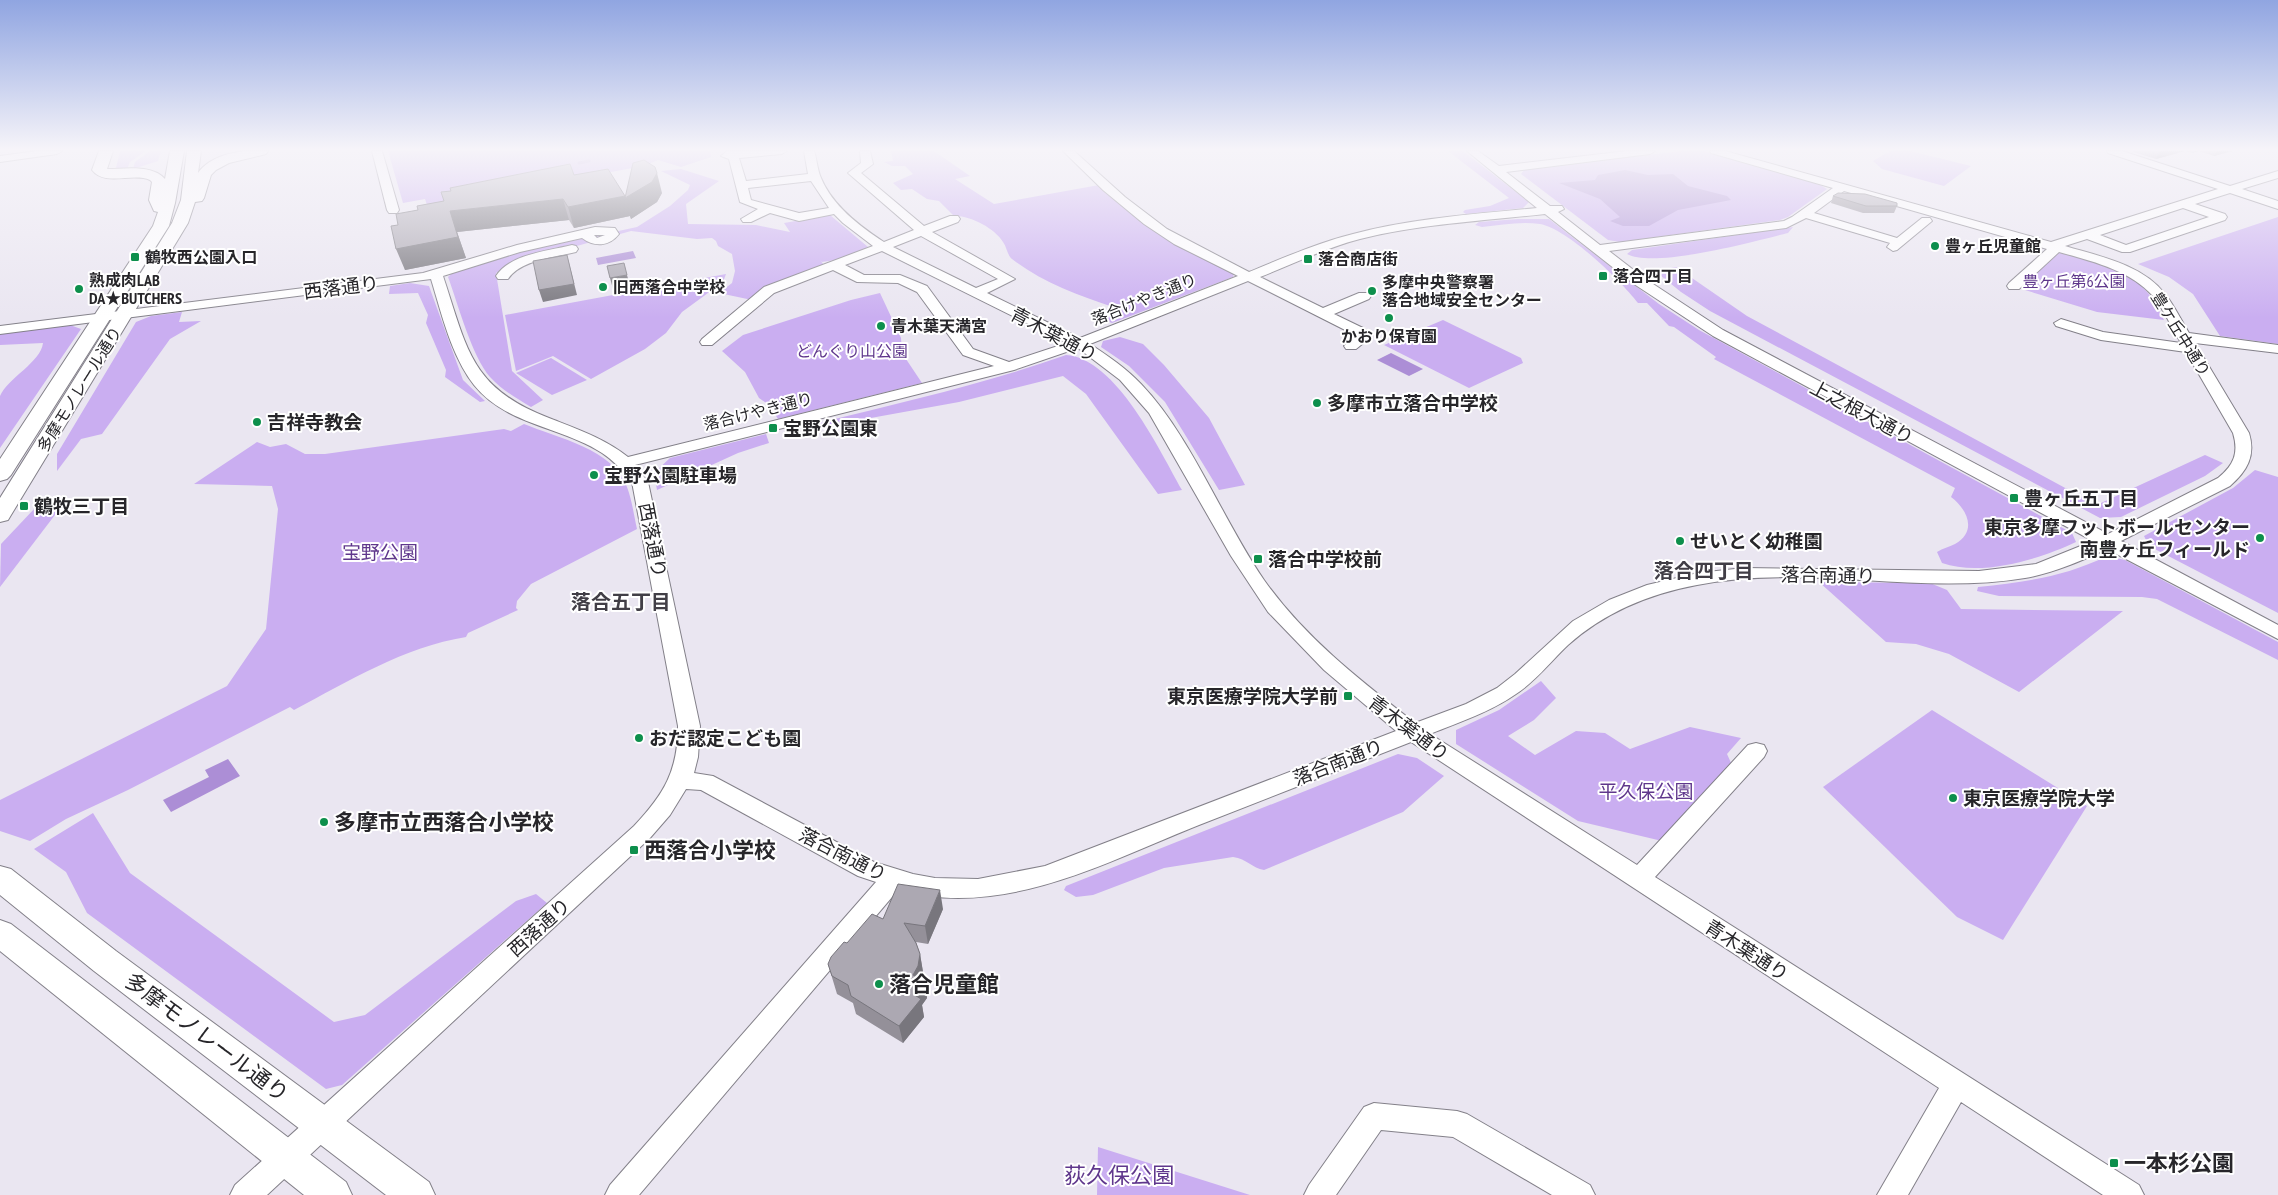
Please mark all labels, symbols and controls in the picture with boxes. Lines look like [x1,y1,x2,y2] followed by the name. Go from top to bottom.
[1945,236,2041,256] place label: 豊ヶ丘児童館
[1929,240,1941,252] marker: 豊ヶ丘児童館
[145,247,257,267] place label: 鶴牧西公園入口
[1318,249,1398,269] place label: 落合商店街
[129,251,141,263] marker: 鶴牧西公園入口
[1302,253,1314,265] marker: 落合商店街
[1613,266,1693,286] place label: 落合四丁目
[1088,269,1200,329] street label: 落合けやき通り
[89,270,182,308] place label: 熟成肉LAB DA★BUTCHERS
[302,270,380,304] street label: 西落通り
[1597,270,1609,282] marker: 落合四丁目
[2022,271,2126,291] park label: 豊ヶ丘第6公園
[1382,272,1542,310] place label: 多摩中央警察署 落合地域安全センター
[613,277,725,297] place label: 旧西落合中学校
[597,281,609,293] marker: 旧西落合中学校
[73,283,85,295] marker: 熟成肉LAB DA★BUTCHERS
[1366,285,1378,297] marker: 多摩中央警察署 落合地域安全センター
[2147,288,2215,380] street label: 豊ケ丘中通り
[1006,301,1102,367] street label: 青木葉通り
[1383,312,1395,324] marker: かおり保育園
[891,316,987,336] place label: 青木葉天満宮
[875,320,887,332] marker: 青木葉天満宮
[32,323,126,455] street label: 多摩モノレール通り
[1341,326,1437,346] place label: かおり保育園
[796,341,908,361] park label: どんぐり山公園
[1806,375,1918,449] street label: 上之根大通り
[701,388,815,434] street label: 落合けやき通り
[1327,391,1498,415] place label: 多摩市立落合中学校
[1311,397,1323,409] marker: 多摩市立落合中学校
[267,410,362,434] place label: 吉祥寺教会
[251,416,263,428] marker: 吉祥寺教会
[783,416,878,440] place label: 宝野公園東
[767,422,779,434] marker: 宝野公園東
[604,463,737,487] place label: 宝野公園駐車場
[588,469,600,481] marker: 宝野公園駐車場
[2024,486,2138,510] place label: 豊ヶ丘五丁目
[2008,492,2020,504] marker: 豊ヶ丘五丁目
[34,494,129,518] place label: 鶴牧三丁目
[18,500,30,512] marker: 鶴牧三丁目
[634,500,672,580] street label: 西落通り
[1984,515,2250,561] place label: 東京多摩フットボールセンター 南豊ヶ丘フィールド
[1690,529,1822,553] place label: せいとく幼稚園
[2254,532,2266,544] marker: 東京多摩フットボールセンター 南豊ヶ丘フィールド
[1674,535,1686,547] marker: せいとく幼稚園
[342,540,418,564] park label: 宝野公園
[1268,547,1382,571] place label: 落合中学校前
[1252,553,1264,565] marker: 落合中学校前
[1654,558,1754,584] district label: 落合四丁目
[1780,562,1876,588] street label: 落合南通り
[571,589,671,615] district label: 落合五丁目
[1167,684,1338,708] place label: 東京医療学院大学前
[1342,690,1354,702] marker: 東京医療学院大学前
[1364,690,1454,766] street label: 青木葉通り
[649,726,801,750] place label: おだ認定こども園
[633,732,645,744] marker: おだ認定こども園
[1289,734,1387,790] street label: 落合南通り
[1598,779,1694,803] park label: 平久保公園
[1963,786,2115,810] place label: 東京医療学院大学
[1947,792,1959,804] marker: 東京医療学院大学
[334,808,554,836] place label: 多摩市立西落合小学校
[318,816,330,828] marker: 多摩市立西落合小学校
[795,822,891,886] street label: 落合南通り
[644,836,776,864] place label: 西落合小学校
[628,844,640,856] marker: 西落合小学校
[503,893,575,961] street label: 西落通り
[1701,914,1793,986] street label: 青木葉通り
[120,966,294,1108] street label: 多摩モノレール通り
[889,970,999,998] place label: 落合児童館
[873,978,885,990] marker: 落合児童館
[2124,1149,2234,1177] place label: 一本杉公園
[2108,1157,2120,1169] marker: 一本杉公園
[1064,1161,1174,1189] park label: 荻久保公園

